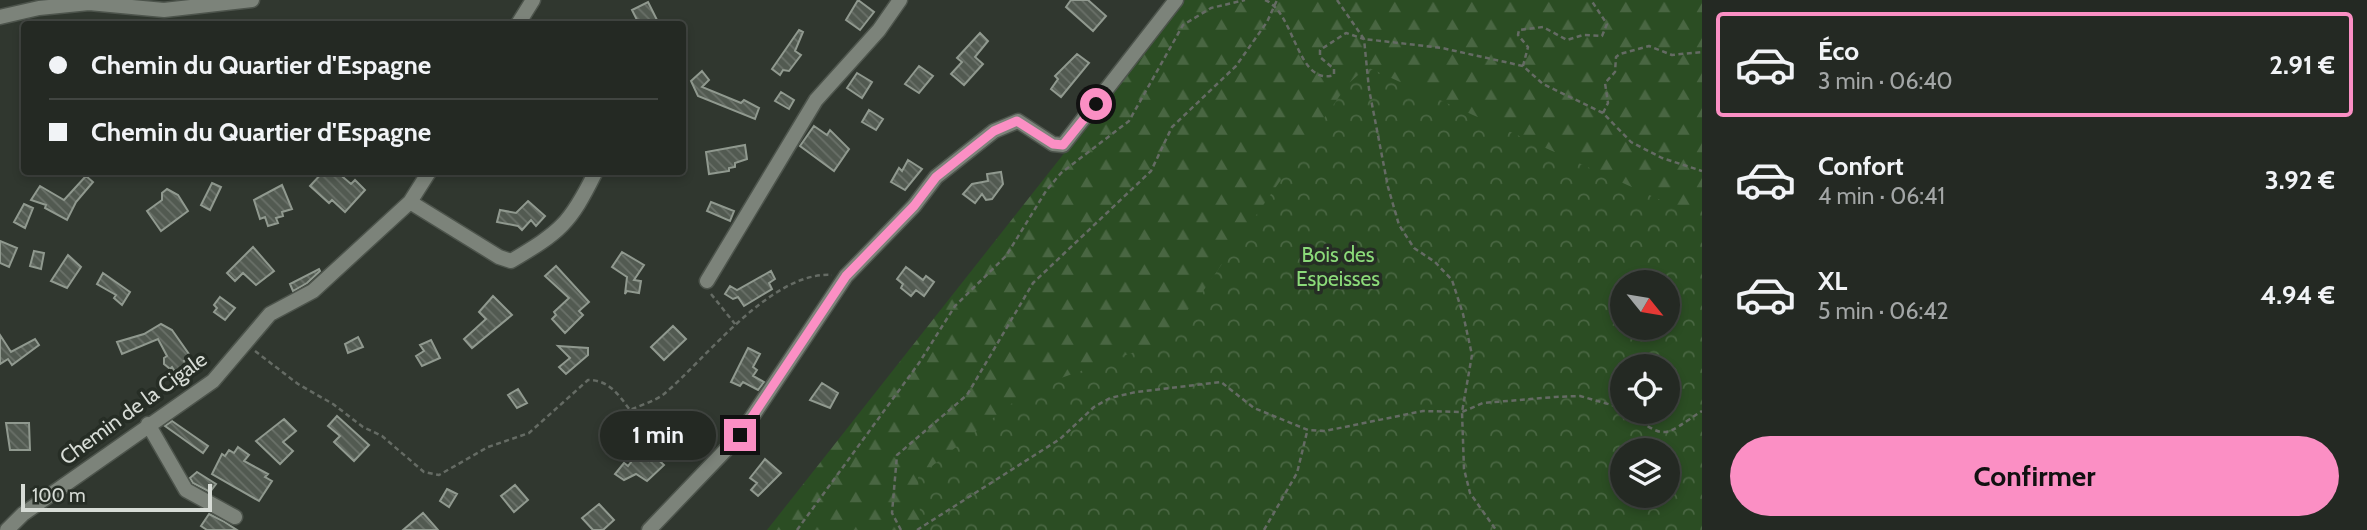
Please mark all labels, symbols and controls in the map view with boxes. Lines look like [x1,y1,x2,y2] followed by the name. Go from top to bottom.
[1734,33,1797,96] icon: car
[1818,35,1859,67] text: Éco
[91,49,431,81] text: Chemin du Quartier d'Espagne
[2269,49,2335,81] text: 2.91 €
[1818,67,1953,95] text: 3 min · 06:40
[1080,88,1112,120] route start
[91,116,431,148] text: Chemin du Quartier d'Espagne
[1734,148,1797,211] icon: car
[1818,150,1904,182] text: Confort
[2265,164,2335,196] text: 3.92 €
[1818,182,1945,210] text: 4 min · 06:41
[1296,242,1380,291] park label: Bois des Espeisses
[1734,263,1797,326] icon: car
[1818,265,1847,297] text: XL
[1610,270,1680,340] north arrow
[1610,270,1680,508] map controls
[2260,279,2335,311] text: 4.94 €
[1818,297,1949,325] text: 5 min · 06:42
[55,346,212,470] street label: Chemin de la Cigale
[1610,354,1680,424] button: locate
[600,410,716,460] callout: 1 min
[724,419,756,451] route end
[632,421,684,449] text: 1 min
[1730,436,2339,516] button: Confirmer
[1610,438,1680,508] button: layers
[21,481,212,513] scale bar
[32,484,86,507] text: 100 m

